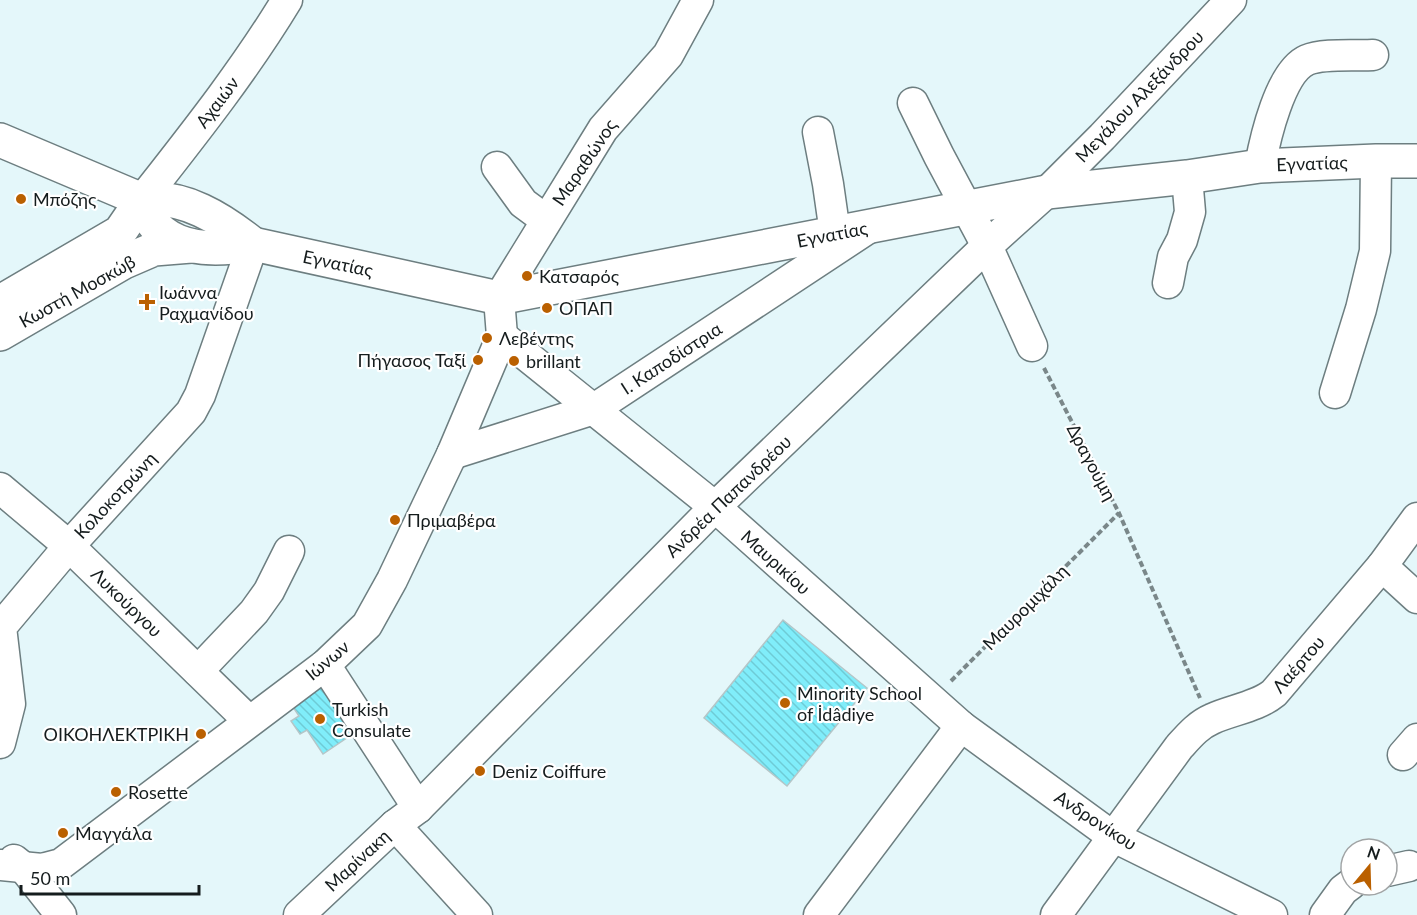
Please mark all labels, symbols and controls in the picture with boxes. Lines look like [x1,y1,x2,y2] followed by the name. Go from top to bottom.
[1070,25,1208,167] street label: Μεγάλου Αλεξάνδρου
[191,72,243,132] street label: Αχαιών
[547,114,621,210] street label: Μαραθώνος
[1276,151,1349,175] street label: Εγνατίας
[33,188,97,210] place label: Μπόζης
[14,192,28,206] marker: Μπόζης
[795,216,870,252] street label: Εγνατίας
[301,245,376,281] street label: Εγνατίας
[15,250,139,332] street label: Κωστή Μοσκώβ
[539,265,620,287] place label: Κατσαρός
[520,269,534,283] marker: Κατσαρός
[159,281,254,324] place label: Ιωάννα Ραχμανίδου
[140,295,154,309] marker: Ιωάννα Ραχμανίδου
[559,297,613,319] place label: ΟΠΑΠ
[540,301,554,315] marker: ΟΠΑΠ
[616,317,726,399] street label: Ι. Καποδίστρια
[499,327,574,349] place label: Λεβέντης
[480,331,494,345] marker: Λεβέντης
[358,349,466,371] place label: Πήγασος Ταξί
[526,350,581,372] place label: brillant
[471,353,485,367] marker: Πήγασος Ταξί
[507,354,521,368] marker: brillant
[1063,420,1121,504] street label: Δραγούμη
[660,430,796,562] street label: Ανδρέα Παπανδρέου
[69,447,161,543] street label: Κολοκοτρώνη
[407,509,496,531] place label: Πριμαβέρα
[388,513,402,527] marker: Πριμαβέρα
[737,525,815,599] street label: Μαυρικίου
[978,560,1072,654] street label: Μαυρομιχάλη
[87,563,167,641] street label: Λυκούργου
[1267,631,1329,697] street label: Λαέρτου
[301,635,353,685] street label: Ιώνων
[797,682,922,725] place label: Minority School of İdâdiye
[778,696,792,710] marker: Minority School of İdâdiye
[332,698,411,741] place label: Turkish Consulate
[313,712,327,726] marker: Turkish Consulate
[44,723,189,745] place label: ΟΙΚΟΗΛΕΚΤΡΙΚΗ
[194,727,208,741] marker: ΟΙΚΟΗΛΕΚΤΡΙΚΗ
[492,760,606,782] place label: Deniz Coiffure
[473,764,487,778] marker: Deniz Coiffure
[128,781,188,803] place label: Rosette
[109,785,123,799] marker: Rosette
[1051,785,1141,855] street label: Ανδρονίκου
[75,822,153,844] place label: Μαγγάλα
[320,824,394,896] street label: Μαρίνακη
[56,826,70,840] marker: Μαγγάλα
[1339,837,1399,897] north arrow
[1365,841,1383,863] text: N
[21,858,200,896] scale bar
[30,867,70,889] text: 50 m

